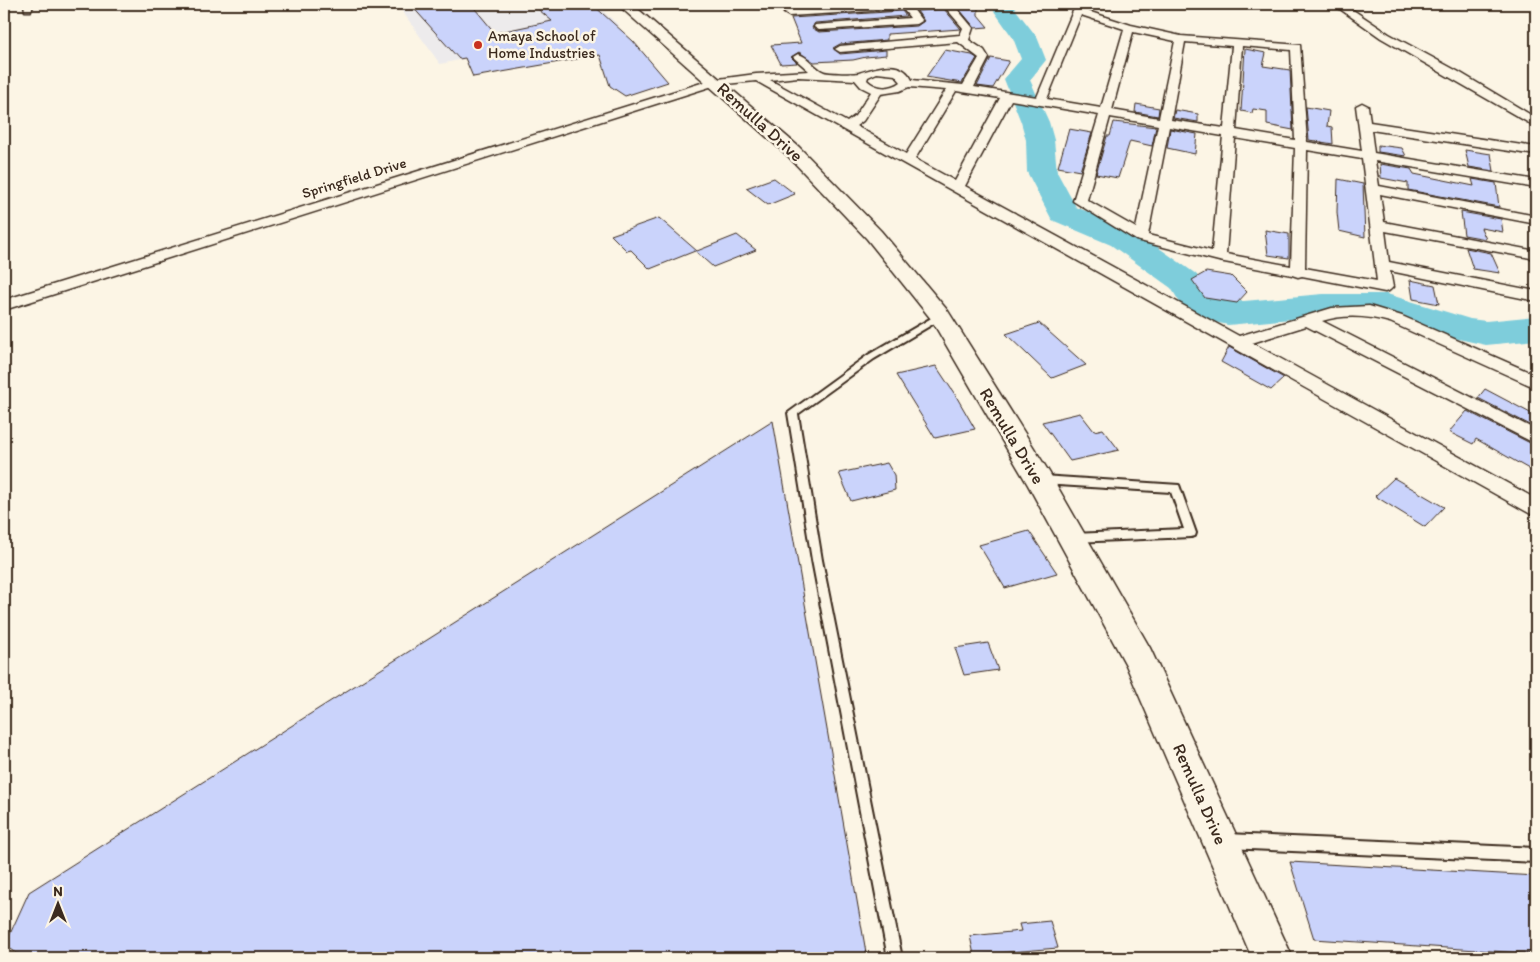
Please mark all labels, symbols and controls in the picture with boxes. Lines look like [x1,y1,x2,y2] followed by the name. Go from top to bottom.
[488,27,596,62] place label: Amaya School of Home Industries
[472,39,484,51] marker: Amaya School of Home Industries
[712,78,808,166] street label: Remulla Drive
[300,154,408,202] street label: Springfield Drive
[975,384,1049,488] street label: Remulla Drive
[1168,740,1232,848] street label: Remulla Drive
[32,880,82,930] north arrow
[53,883,63,900] text: N

